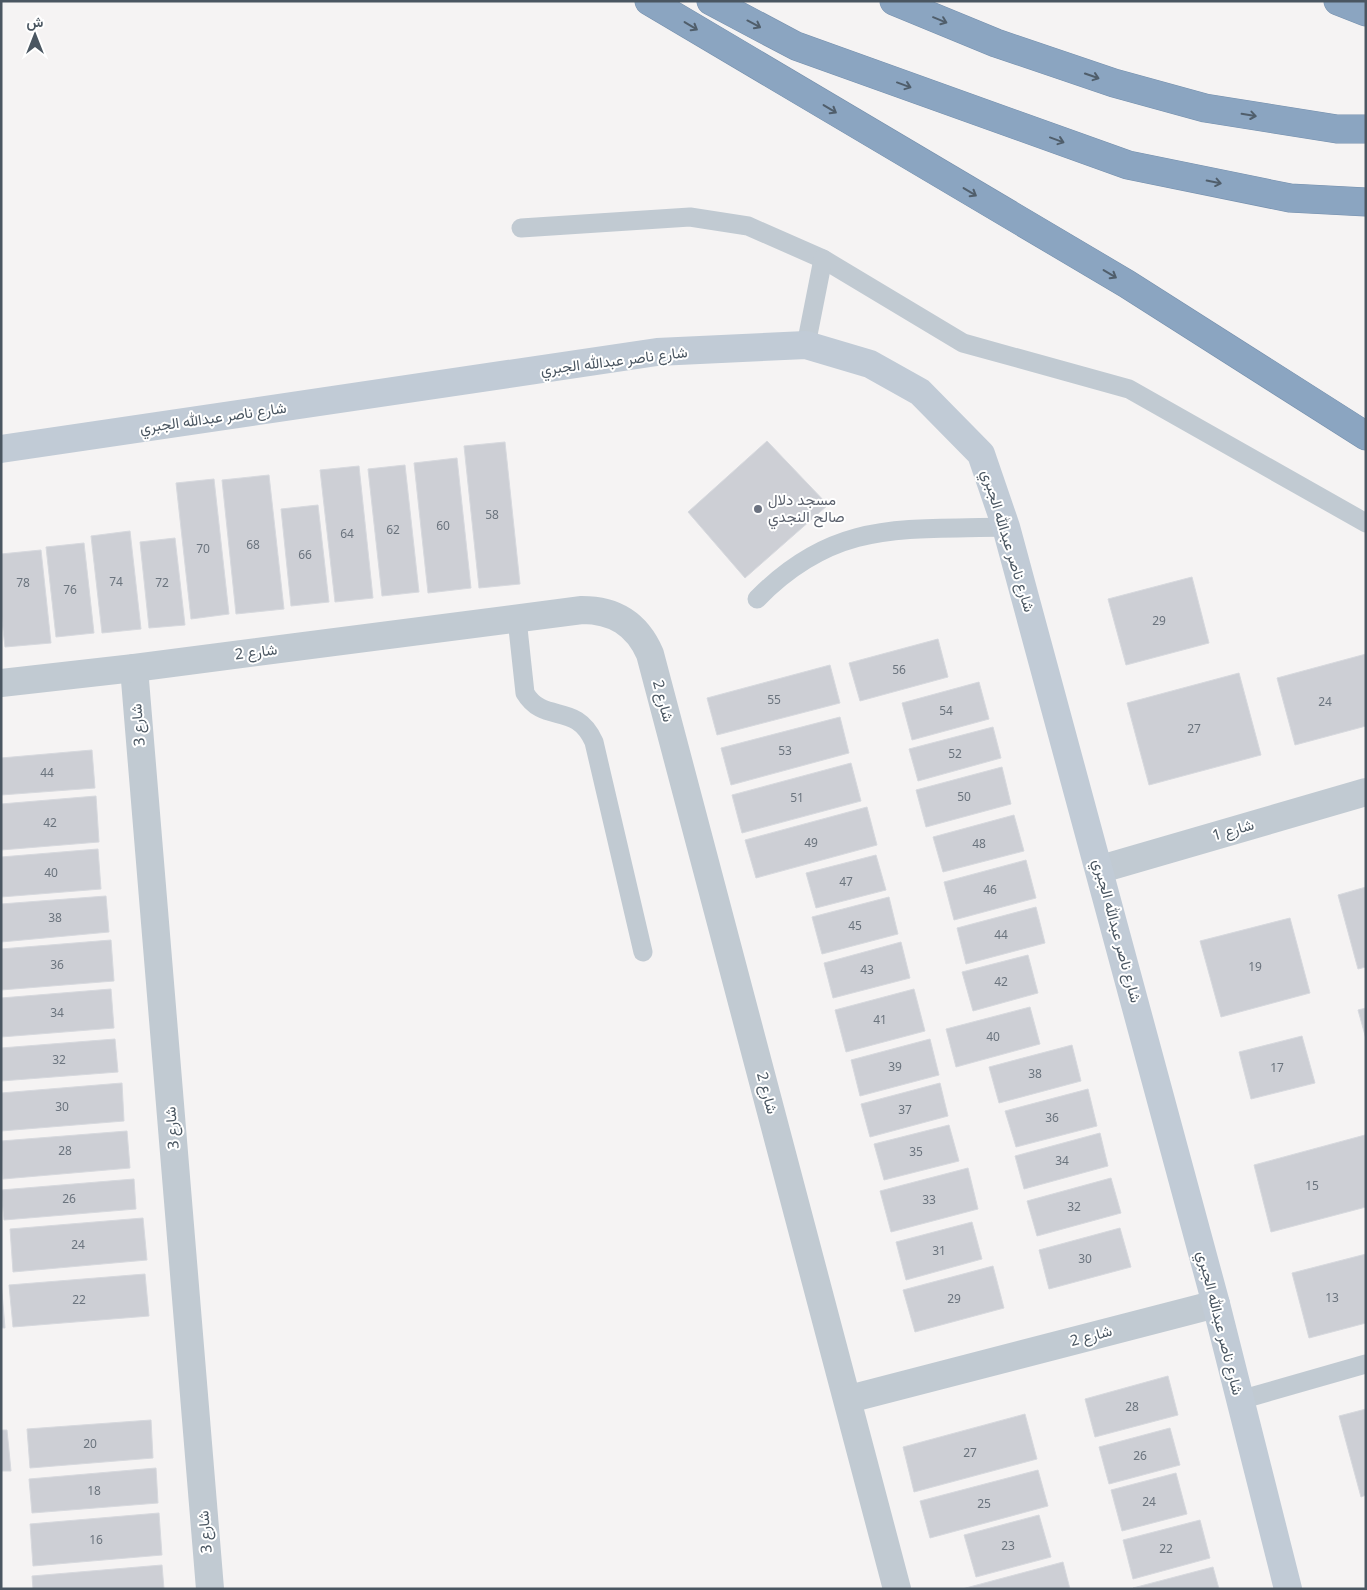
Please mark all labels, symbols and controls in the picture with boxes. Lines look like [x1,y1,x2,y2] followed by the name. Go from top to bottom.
[10,10,60,60] north arrow
[27,12,44,31] text: ش
[931,16,947,25] one-way arrow
[747,19,762,29] one-way arrow
[683,22,697,32] one-way arrow
[1084,72,1099,81] one-way arrow
[896,81,912,90] one-way arrow
[823,104,837,114] one-way arrow
[1241,111,1257,121] one-way arrow
[1049,136,1065,145] one-way arrow
[1205,178,1221,188] one-way arrow
[963,187,977,197] one-way arrow
[1103,270,1117,280] one-way arrow
[539,341,689,383] street label: شارع ناصر عبدالله الجبري
[138,397,288,441] street label: شارع ناصر عبدالله الجبري
[974,467,1040,616] street label: شارع ناصر عبدالله الجبري
[768,489,845,530] place label: مسجد دلال صالح النجدي
[752,503,764,515] marker: مسجد دلال صالح النجدي
[485,506,499,523] house number: 58
[436,517,450,534] house number: 60
[386,521,400,538] house number: 62
[340,525,354,542] house number: 64
[246,536,260,553] house number: 68
[196,540,210,557] house number: 70
[298,546,312,563] house number: 66
[109,573,123,590] house number: 74
[16,574,30,591] house number: 78
[155,574,169,591] house number: 72
[63,581,77,598] house number: 76
[1152,612,1166,629] house number: 29
[233,638,279,666] street label: شارع 2
[892,661,906,678] house number: 56
[647,678,679,725] street label: شارع 2
[767,691,781,708] house number: 55
[1318,693,1332,710] house number: 24
[939,702,953,719] house number: 54
[125,703,151,747] street label: شارع 3
[1187,720,1201,737] house number: 27
[778,742,792,759] house number: 53
[948,745,962,762] house number: 52
[40,764,54,781] house number: 44
[957,788,971,805] house number: 50
[790,789,804,806] house number: 51
[43,814,57,831] house number: 42
[1209,814,1257,846] street label: شارع 1
[804,834,818,851] house number: 49
[972,835,986,852] house number: 48
[1085,857,1147,1006] street label: شارع ناصر عبدالله الجبري
[44,864,58,881] house number: 40
[839,873,853,890] house number: 47
[983,881,997,898] house number: 46
[48,909,62,926] house number: 38
[848,917,862,934] house number: 45
[994,926,1008,943] house number: 44
[50,956,64,973] house number: 36
[1248,958,1262,975] house number: 19
[860,961,874,978] house number: 43
[994,973,1008,990] house number: 42
[50,1004,64,1021] house number: 34
[873,1011,887,1028] house number: 41
[986,1028,1000,1045] house number: 40
[52,1051,66,1068] house number: 32
[888,1058,902,1075] house number: 39
[1270,1059,1284,1076] house number: 17
[1028,1065,1042,1082] house number: 38
[751,1070,783,1117] street label: شارع 2
[55,1098,69,1115] house number: 30
[898,1101,912,1118] house number: 37
[159,1106,185,1150] street label: شارع 3
[1045,1109,1059,1126] house number: 36
[58,1142,72,1159] house number: 28
[909,1143,923,1160] house number: 35
[1055,1152,1069,1169] house number: 34
[1305,1177,1319,1194] house number: 15
[62,1190,76,1207] house number: 26
[922,1191,936,1208] house number: 33
[1067,1198,1081,1215] house number: 32
[71,1236,85,1253] house number: 24
[932,1242,946,1259] house number: 31
[1189,1249,1249,1398] street label: شارع ناصر عبدالله الجبري
[1078,1250,1092,1267] house number: 30
[1325,1289,1339,1306] house number: 13
[947,1290,961,1307] house number: 29
[72,1291,86,1308] house number: 22
[1068,1320,1115,1352] street label: شارع 2
[1125,1398,1139,1415] house number: 28
[83,1435,97,1452] house number: 20
[963,1444,977,1461] house number: 27
[1133,1447,1147,1464] house number: 26
[87,1482,101,1499] house number: 18
[1142,1493,1156,1510] house number: 24
[977,1495,991,1512] house number: 25
[192,1510,218,1554] street label: شارع 3
[89,1531,103,1548] house number: 16
[1001,1537,1015,1554] house number: 23
[1159,1540,1173,1557] house number: 22

